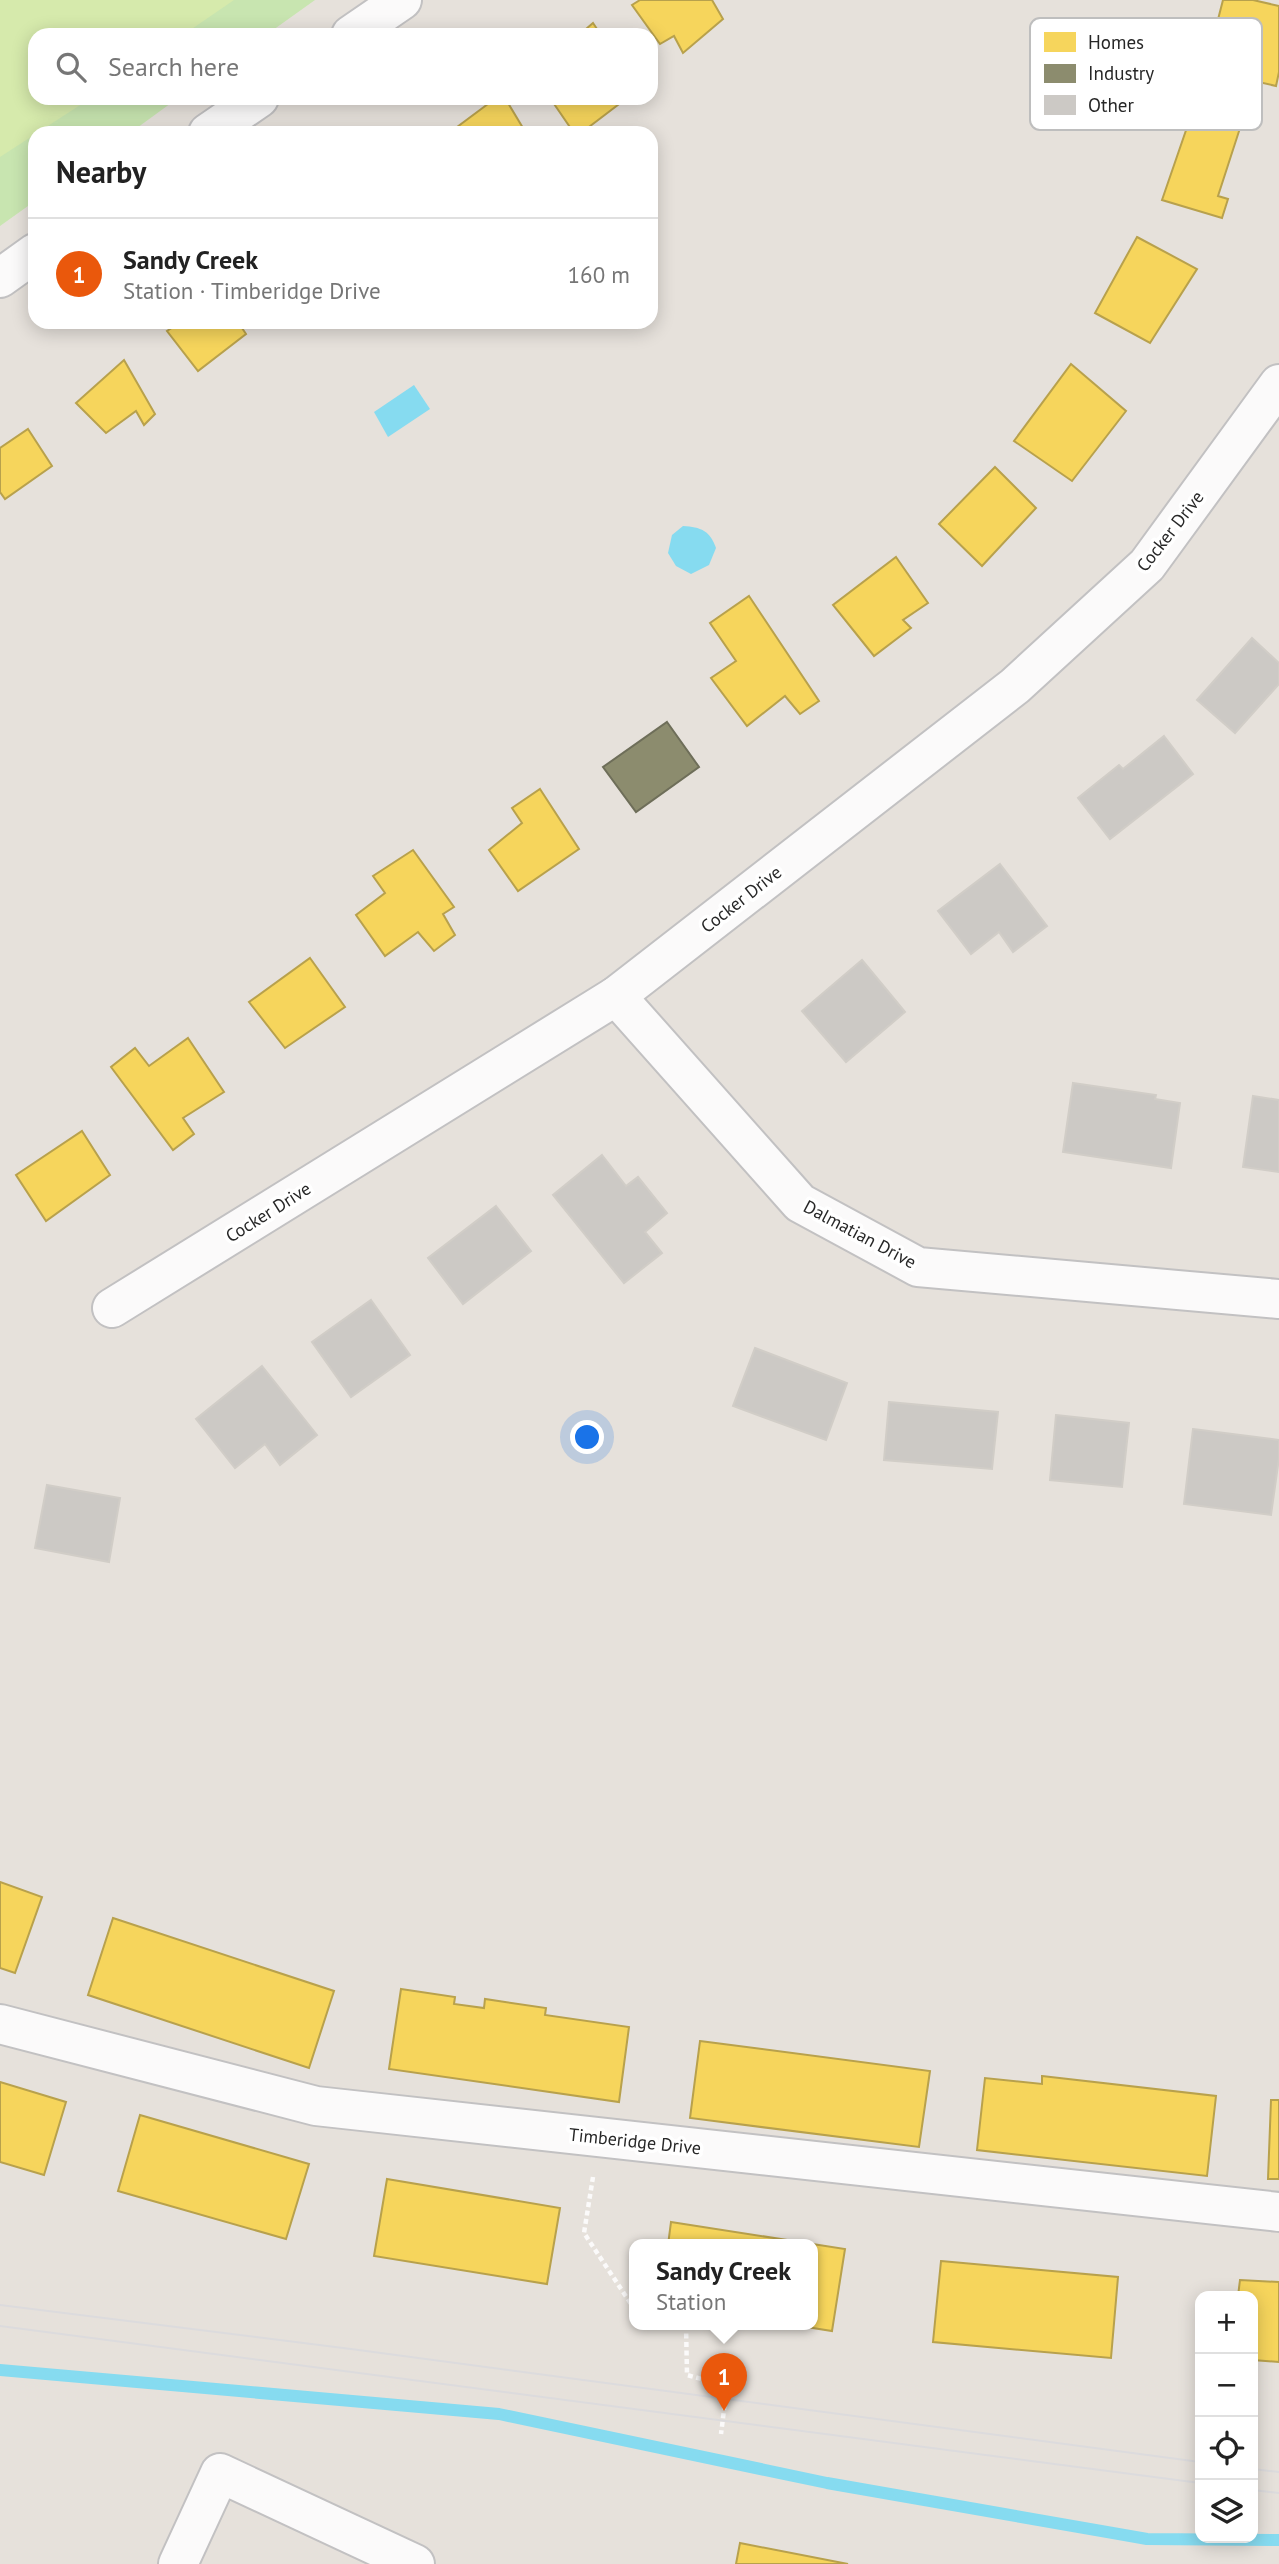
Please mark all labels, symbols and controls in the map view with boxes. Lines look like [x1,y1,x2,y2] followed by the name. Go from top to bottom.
[1030,18,1262,130] legend
[28,28,658,105] search box
[1088,30,1144,54] text: Homes
[52,48,90,86] icon: search
[108,50,239,83] text: Search here
[1088,61,1154,85] text: Industry
[1088,93,1134,117] text: Other
[56,152,146,191] text: Nearby
[123,243,258,276] text: Sandy Creek
[72,260,86,289] text: 1
[568,260,630,289] text: 160 m
[123,276,381,305] text: Station · Timberidge Drive
[1131,486,1209,576] street label: Cocker Drive
[696,860,786,938] street label: Cocker Drive
[221,1177,315,1247] street label: Cocker Drive
[800,1195,920,1273] street label: Dalmatian Drive
[570,1420,604,1454] your location
[568,2123,702,2159] street label: Timberidge Drive
[629,2239,818,2330] popup
[656,2254,791,2287] text: Sandy Creek
[656,2287,726,2316] text: Station
[1195,2291,1258,2543] map controls
[1195,2291,1258,2354] button: +
[701,2353,747,2411] pin: 1
[1195,2354,1258,2417] button: −
[1195,2417,1258,2480] button: locate
[1195,2480,1258,2543] button: layers

